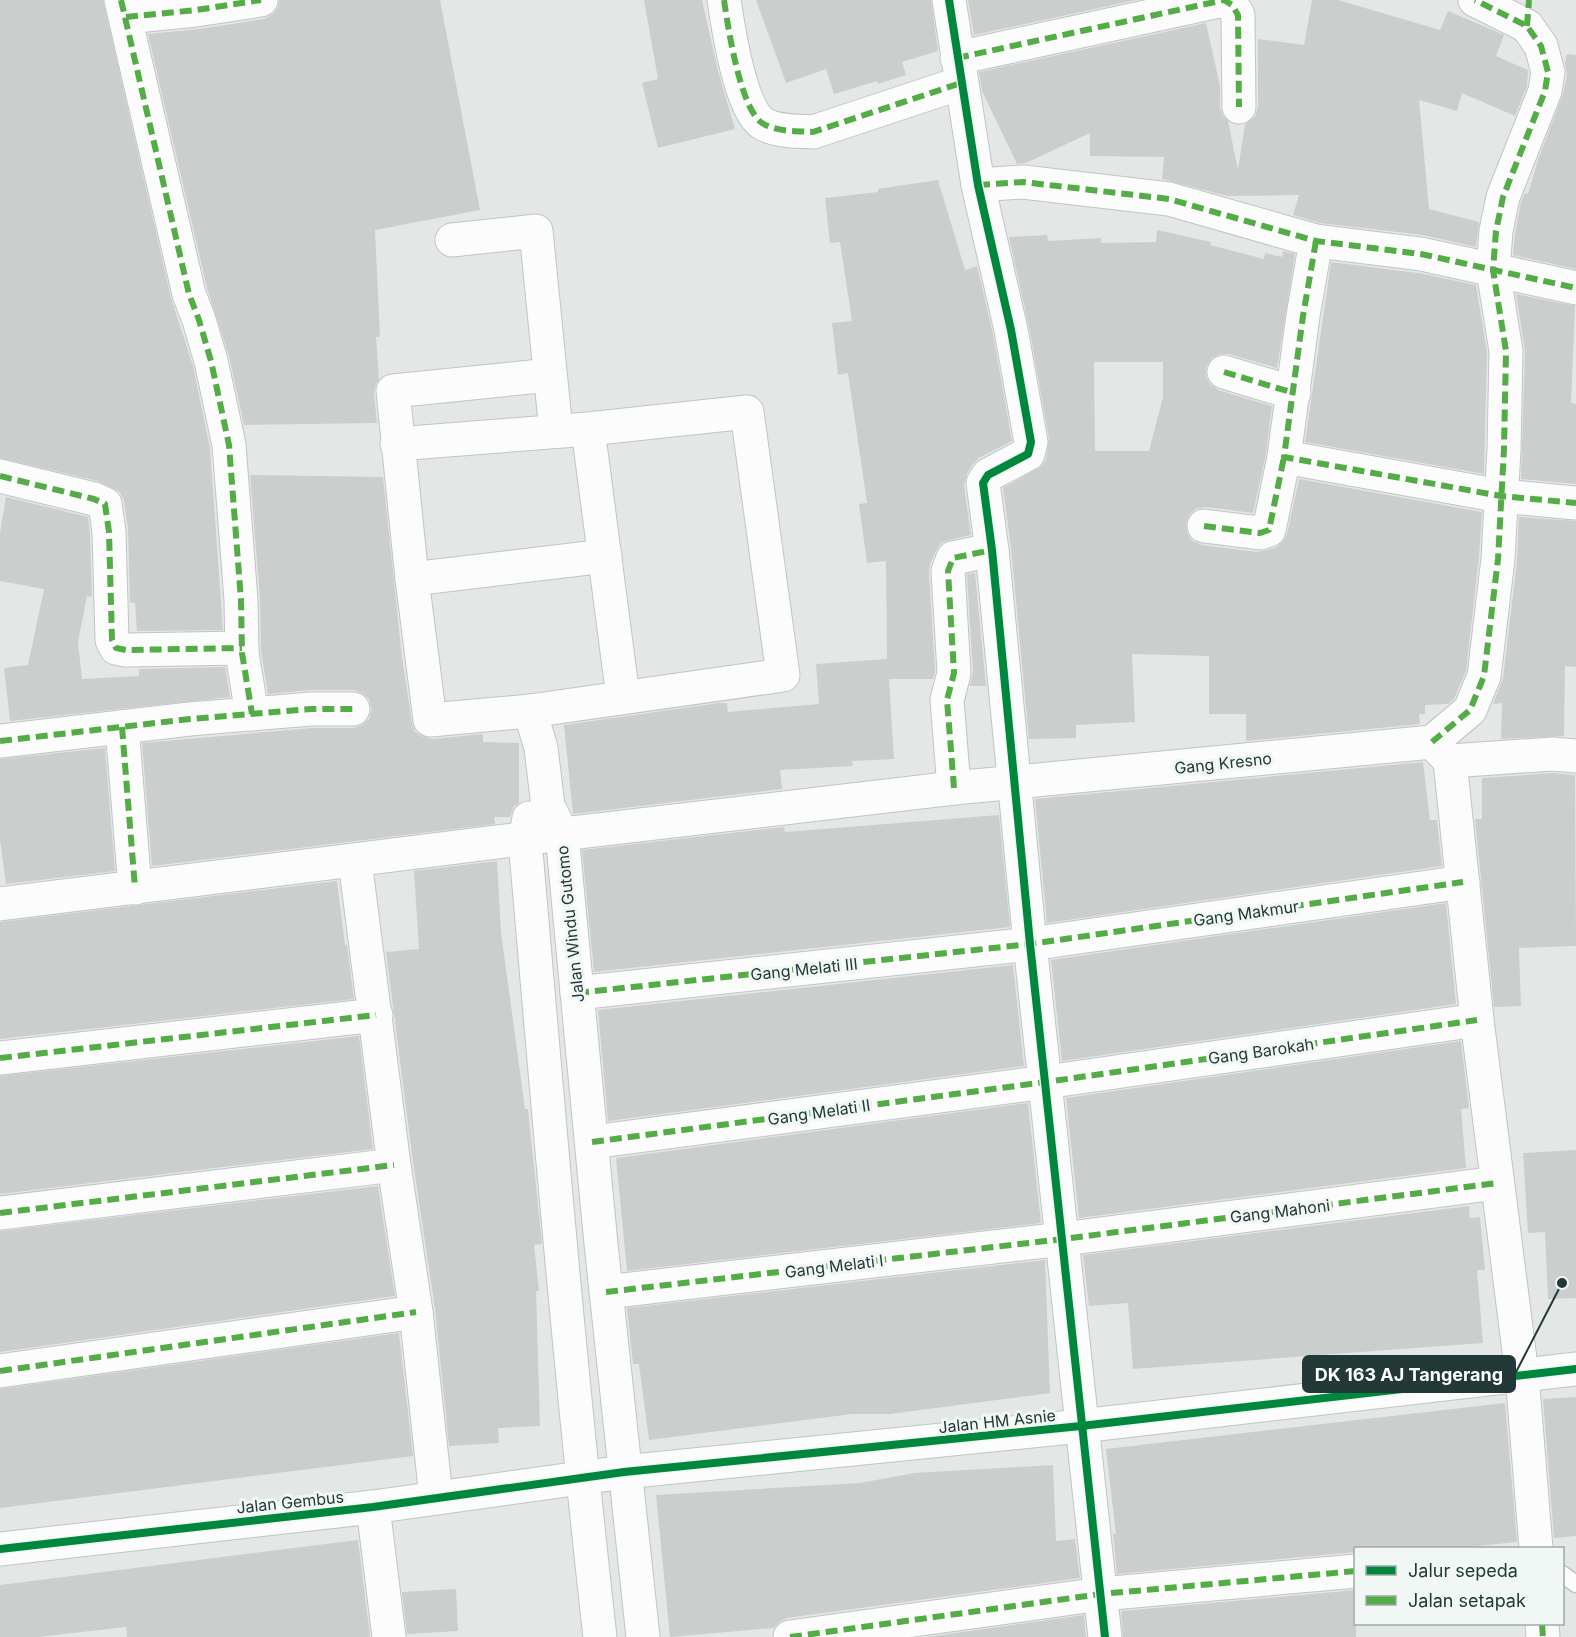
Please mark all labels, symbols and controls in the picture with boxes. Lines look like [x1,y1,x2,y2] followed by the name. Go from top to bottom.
[1173,748,1273,778] street label: Gang Kresno
[552,845,588,1003] street label: Jalan Windu Gutomo
[1192,896,1300,930] street label: Gang Makmur
[749,953,859,985] street label: Gang Melati III
[1207,1034,1315,1068] street label: Gang Barokah
[766,1095,872,1129] street label: Gang Melati II
[1229,1195,1331,1227] street label: Gang Mahoni
[784,1250,884,1282] street label: Gang Melati I
[1303,1356,1515,1392] callout: DK 163 AJ Tangerang
[1315,1364,1503,1385] text: DK 163 AJ Tangerang
[937,1405,1057,1437] street label: Jalan HM Asnie
[235,1486,345,1518] street label: Jalan Gembus
[1354,1547,1564,1625] legend
[1408,1560,1518,1581] text: Jalur sepeda
[1408,1590,1526,1611] text: Jalan setapak

